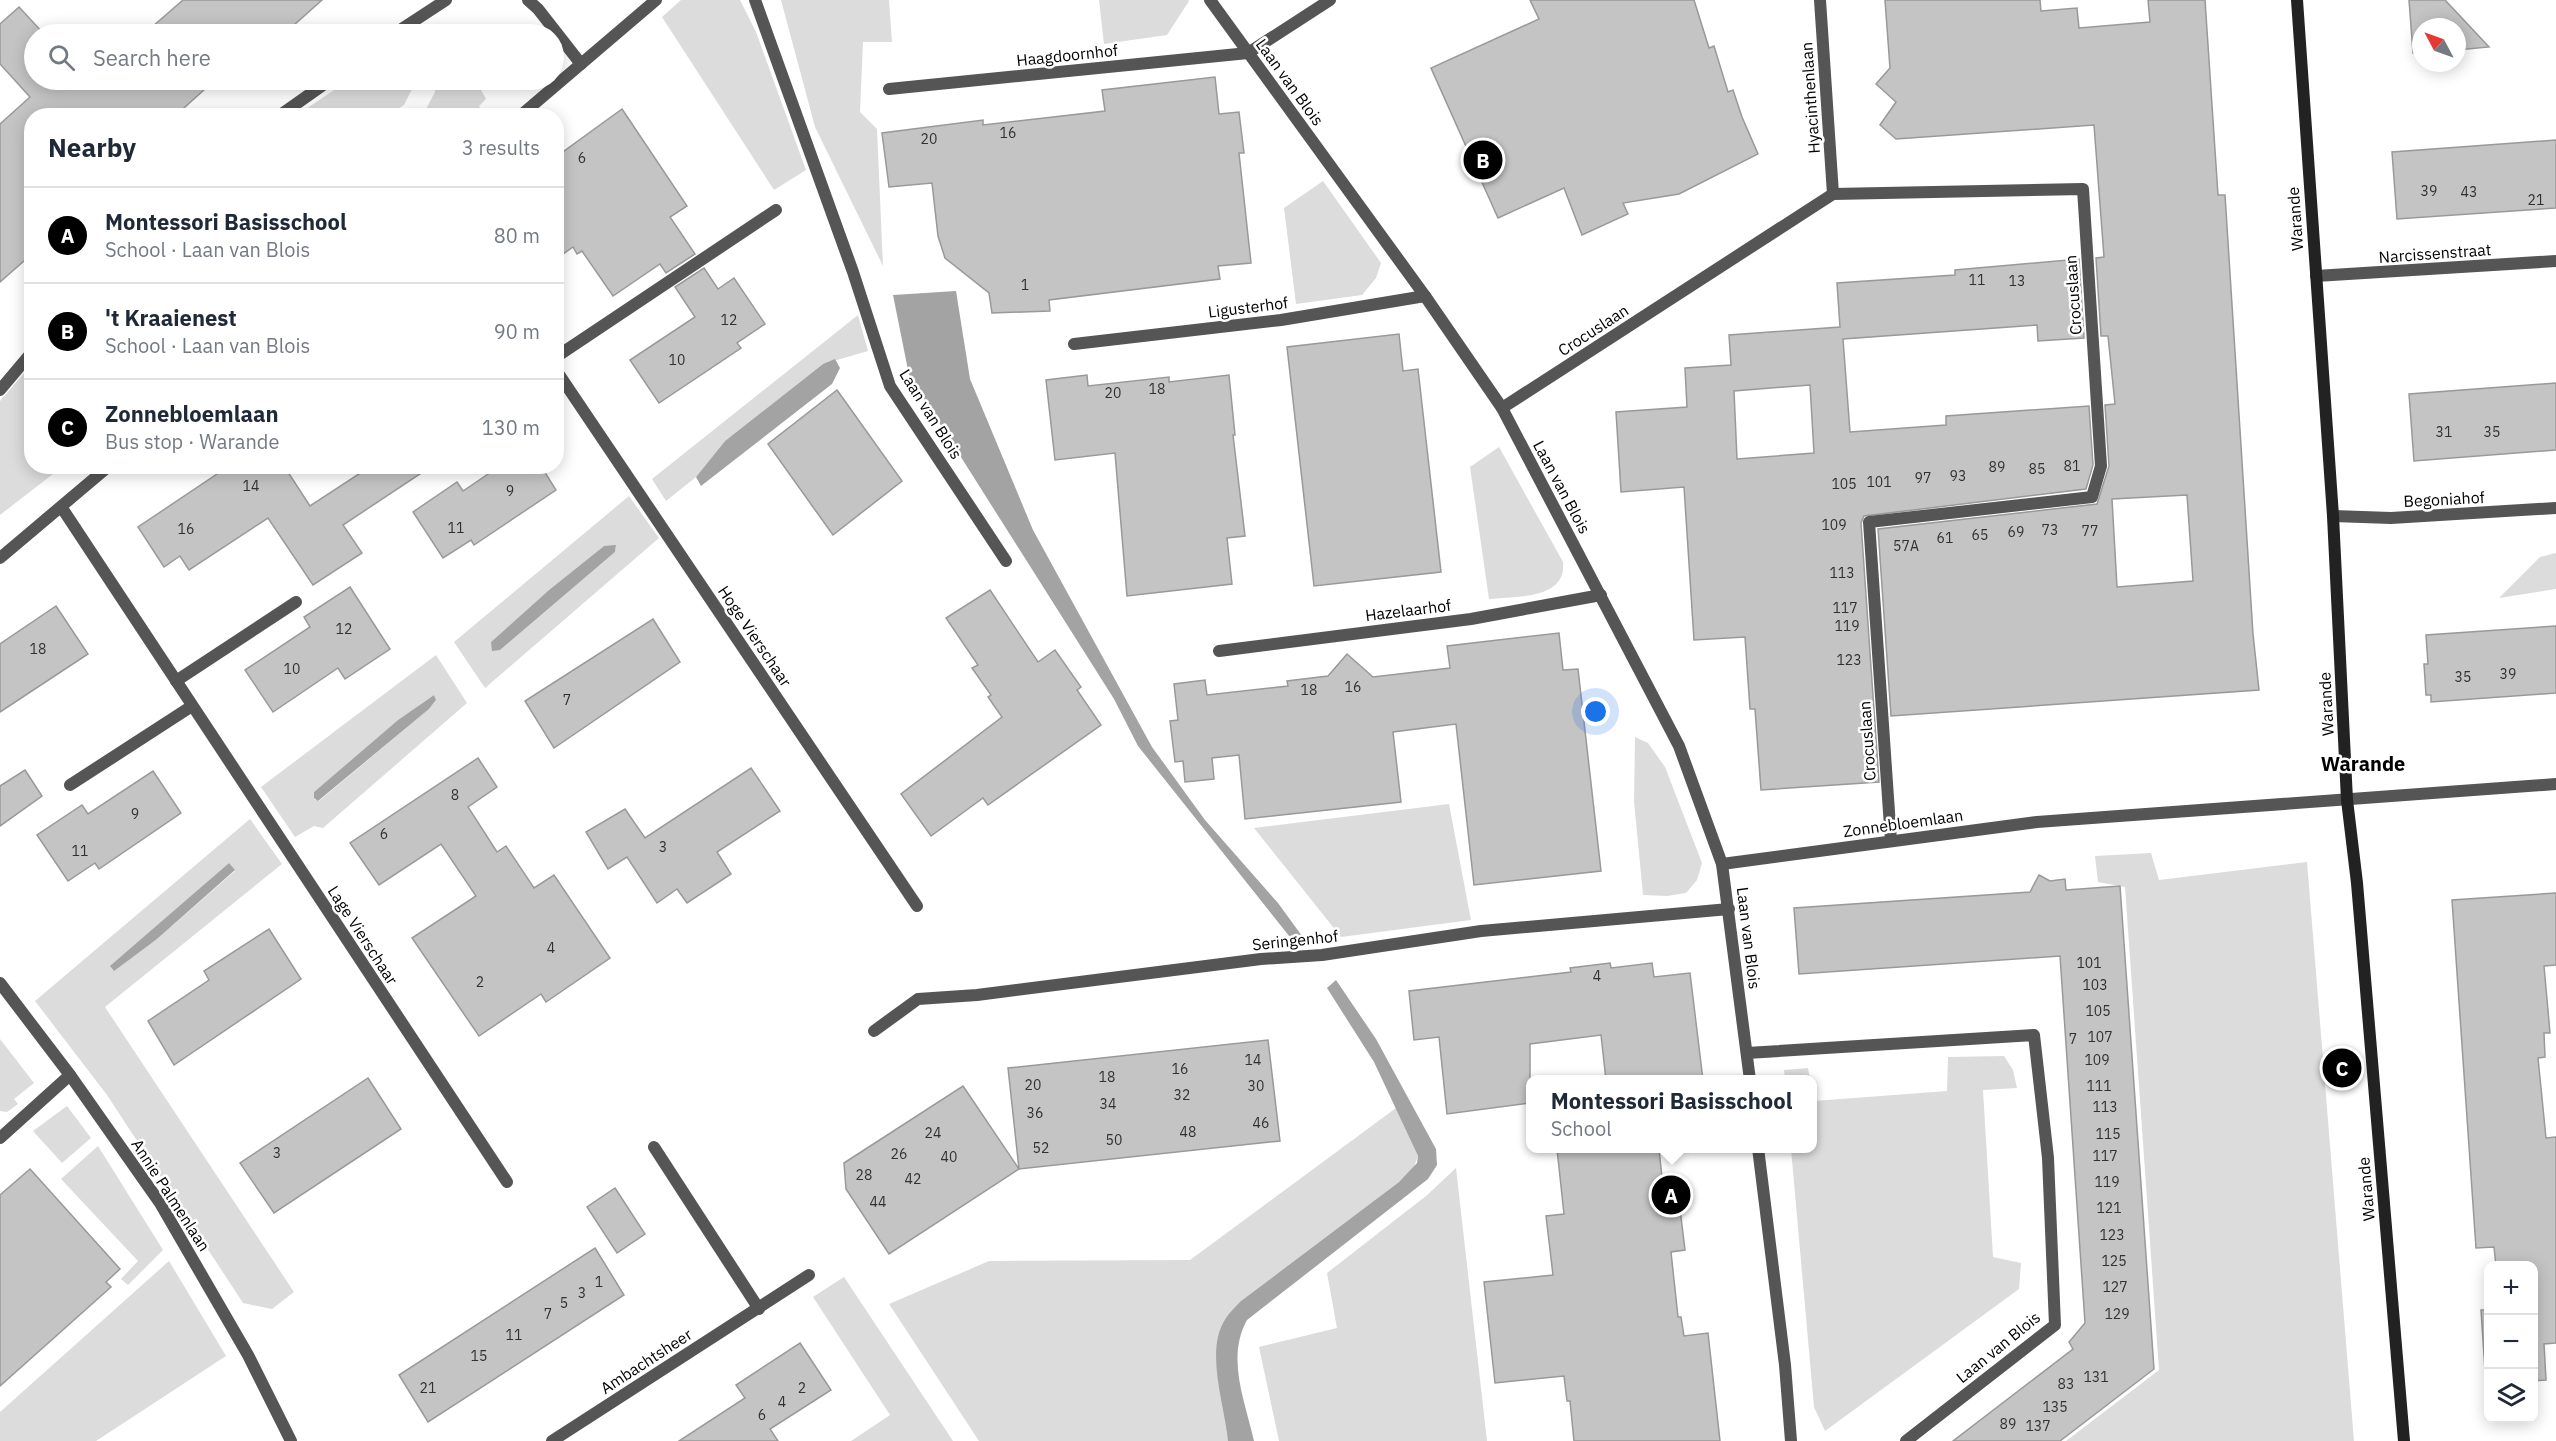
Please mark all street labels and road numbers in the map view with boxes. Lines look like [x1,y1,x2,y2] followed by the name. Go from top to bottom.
[1252,35,1328,129] street label: Laan van Blois
[1015,40,1119,70] street label: Haagdoornhof
[1796,42,1824,154] street label: Hyacinthenlaan
[2283,186,2307,252] street label: Warande
[2378,239,2492,267] street label: Narcissenstraat
[2060,254,2086,336] street label: Crocuslaan
[1207,292,1289,322] street label: Ligusterhof
[1554,300,1632,360] street label: Crocuslaan
[895,365,967,463] street label: Laan van Blois
[1529,437,1595,537] street label: Laan van Blois
[2403,487,2485,511] street label: Begoniahof
[714,582,796,690] street label: Hoge Vierschaar
[1364,595,1452,625] street label: Hazelaarhof
[2314,671,2338,737] street label: Warande
[1854,700,1880,782] street label: Crocuslaan
[1842,805,1964,841] street label: Zonnebloemlaan
[324,882,402,988] street label: Lage Vierschaar
[1733,886,1765,990] street label: Laan van Blois
[1251,926,1339,954] street label: Seringenhof
[127,1135,215,1255] street label: Annie Palmenlaan
[2353,1156,2379,1222] street label: Warande
[1952,1307,2044,1387] street label: Laan van Blois
[596,1324,696,1398] street label: Ambachtsheer

